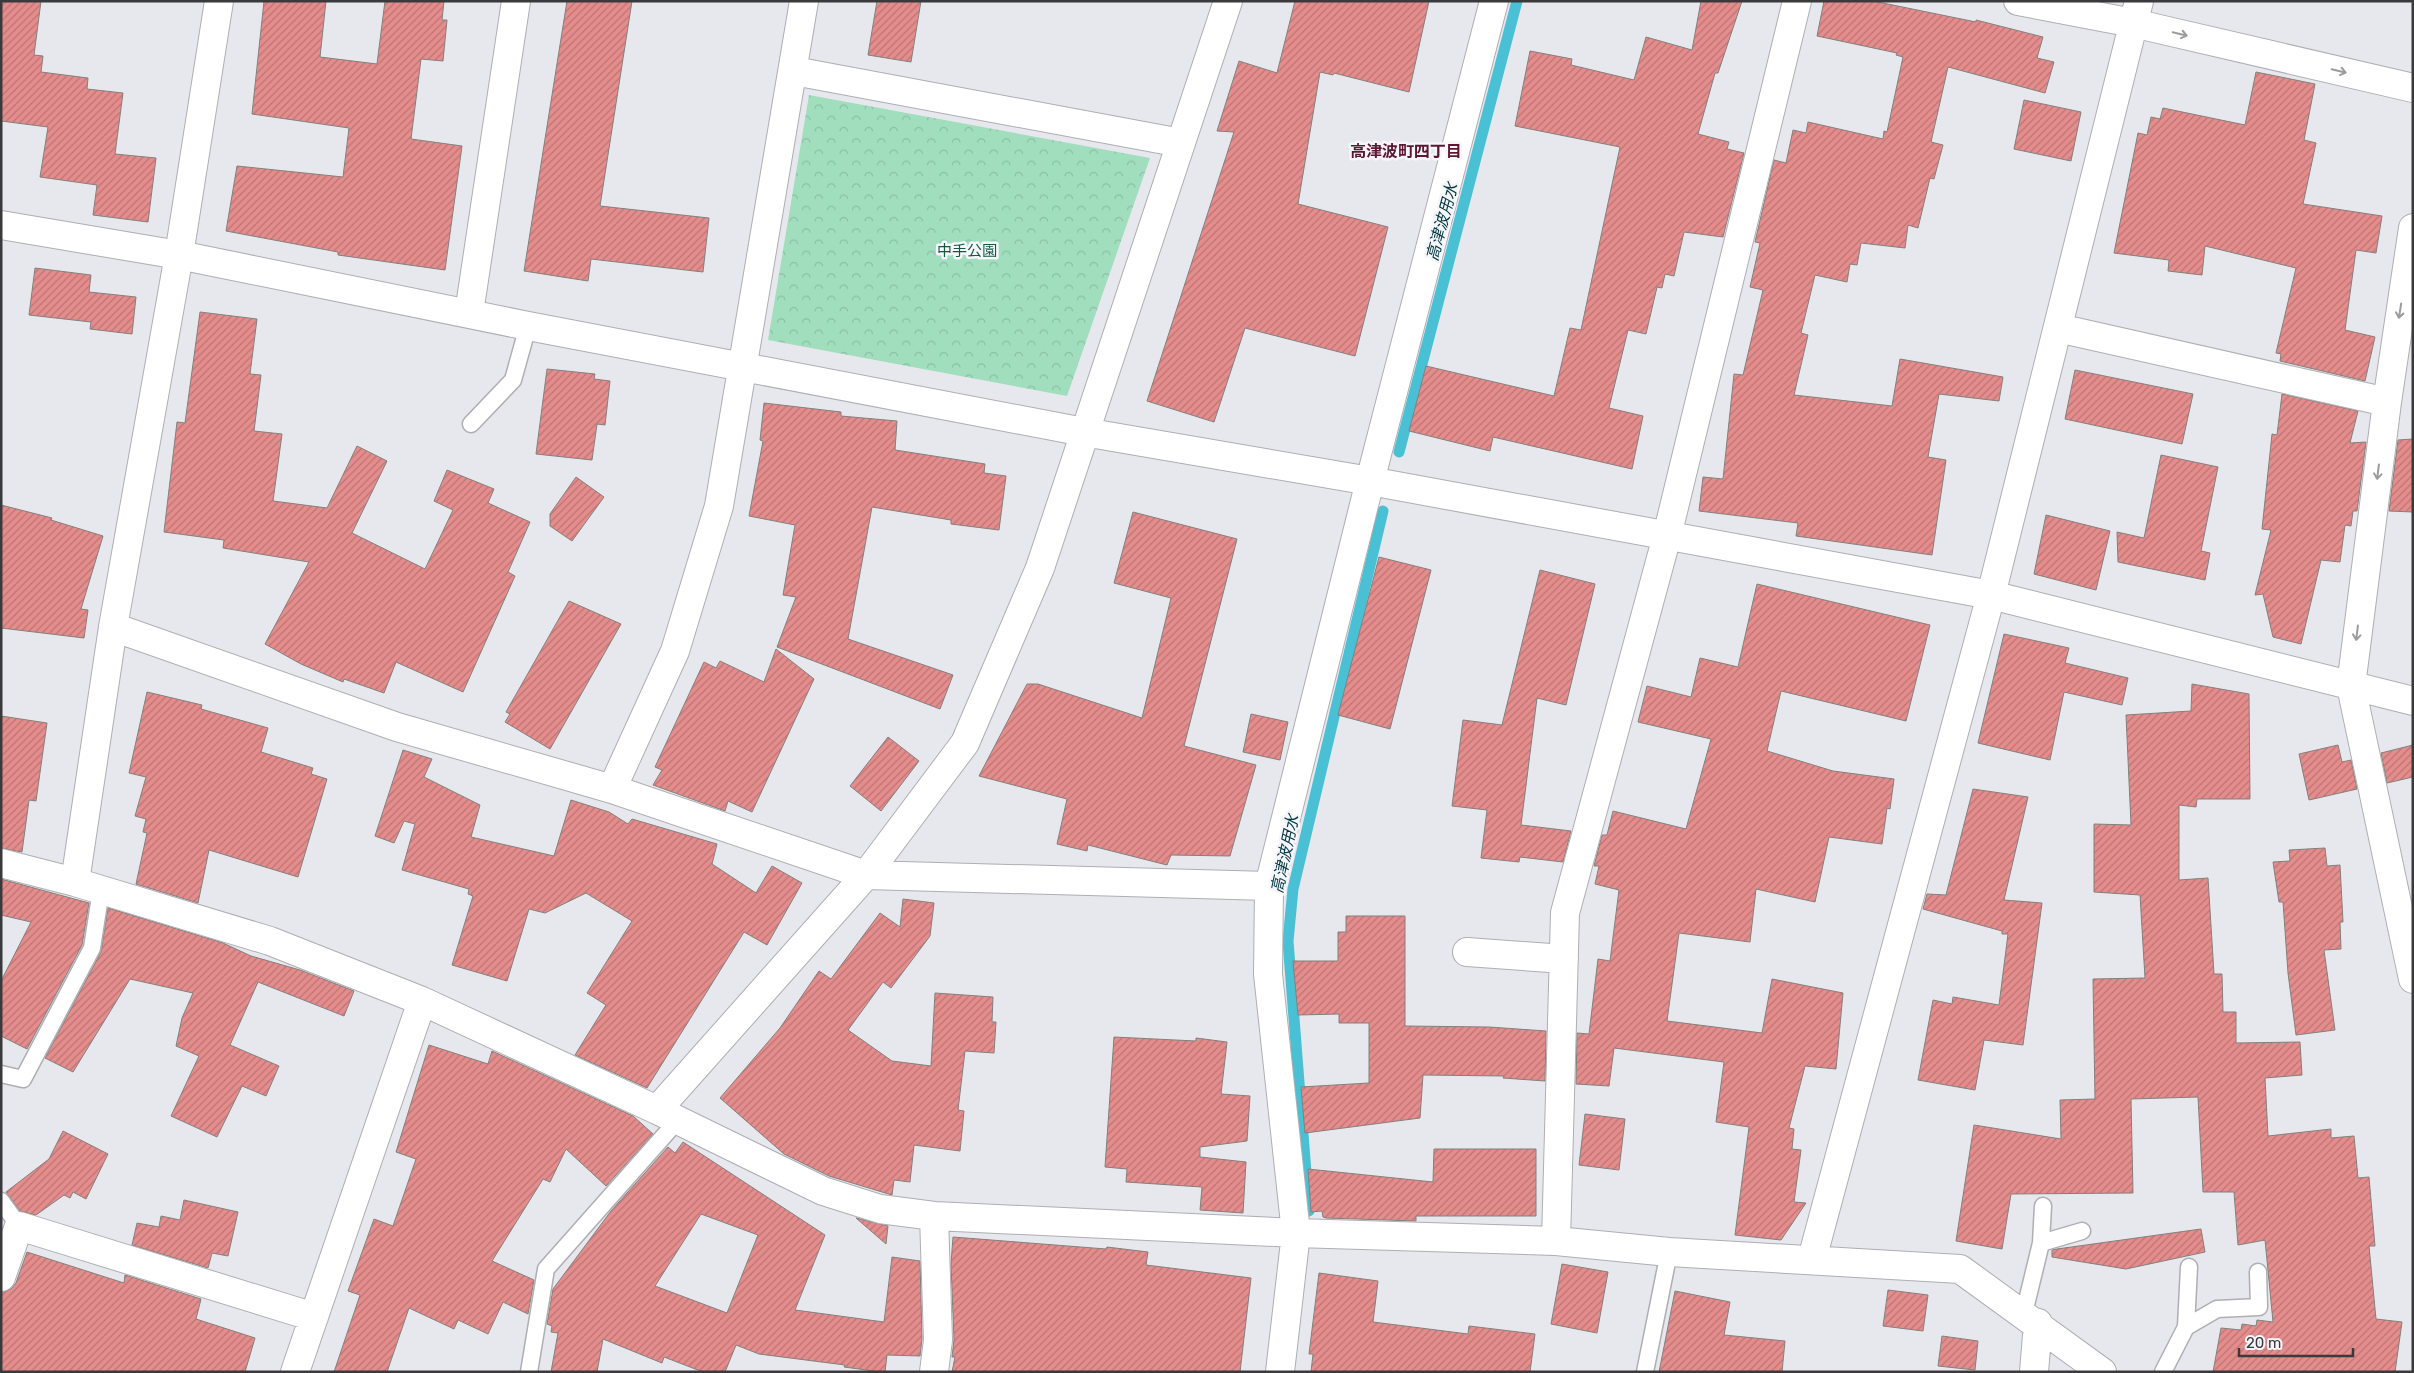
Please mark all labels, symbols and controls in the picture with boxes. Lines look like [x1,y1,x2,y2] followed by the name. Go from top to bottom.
[2172,30,2188,39] one-way arrow
[2330,67,2346,76] one-way arrow
[1350,142,1462,161] district label: 高津波町四丁目
[1422,179,1462,263] water label: 高津波用水
[937,242,997,260] park label: 中手公園
[2395,303,2405,319] one-way arrow
[2373,464,2383,480] one-way arrow
[2352,625,2362,641] one-way arrow
[1267,811,1303,895] water label: 高津波用水
[2239,1326,2353,1358] scale bar
[2246,1334,2281,1352] text: 20 m

